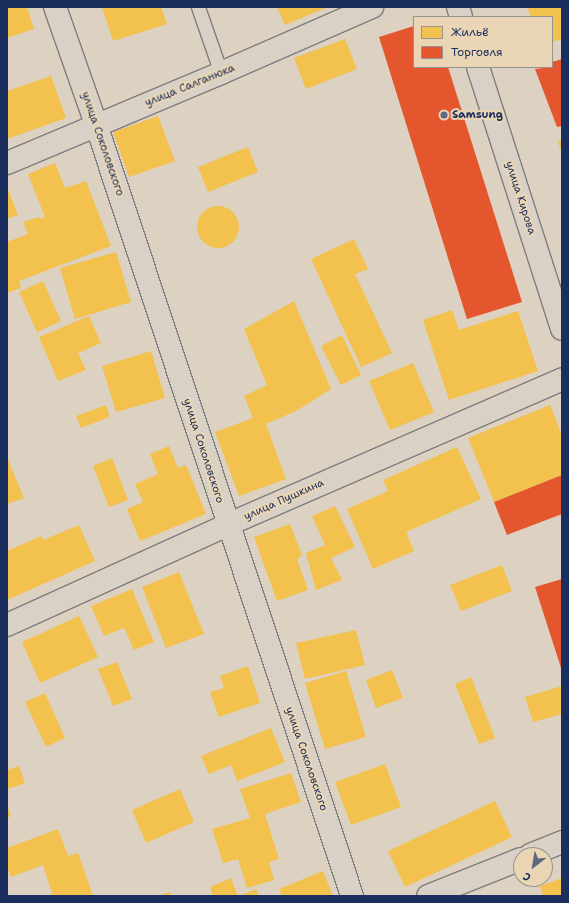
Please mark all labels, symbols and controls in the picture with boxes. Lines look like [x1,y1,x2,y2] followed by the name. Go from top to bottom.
[413,16,553,68] legend
[451,24,489,40] text: Жильё
[451,44,503,60] text: Торговля
[143,62,237,110] street label: улица Салганюка
[78,90,126,198] street label: улица Соколовского
[452,108,503,122] place label: Samsung
[439,110,449,120] marker: Samsung
[502,160,538,236] street label: улица Кирова
[180,397,226,505] street label: улица Соколовского
[242,476,326,524] street label: улица Пушкина
[282,705,330,813] street label: улица Соколовского
[513,847,553,887] north arrow
[520,869,534,885] text: С

